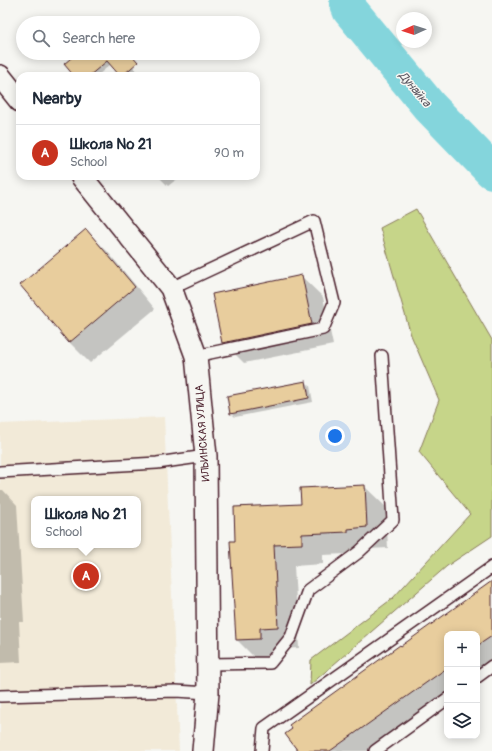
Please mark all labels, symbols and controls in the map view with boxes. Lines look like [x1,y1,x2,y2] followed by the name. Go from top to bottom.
[396,12,432,48] north arrow
[16,16,260,60] search box
[30,27,52,49] icon: search
[62,29,135,48] text: Search here
[395,68,435,111] water label: Дунайка
[32,88,81,109] text: Nearby
[70,135,152,154] text: Школа № 21
[41,145,49,161] text: A
[214,145,244,161] text: 90 m
[70,154,107,170] text: School
[193,384,212,482] street label: ИЛЬИНСКАЯ УЛИЦА
[325,426,345,446] your location
[31,496,141,548] popup
[45,505,127,524] text: Школа № 21
[45,524,82,540] text: School
[73,561,99,591] pin: A
[444,631,480,739] map controls
[444,631,480,667] button: +
[444,667,480,703] button: −
[444,703,480,739] button: layers

